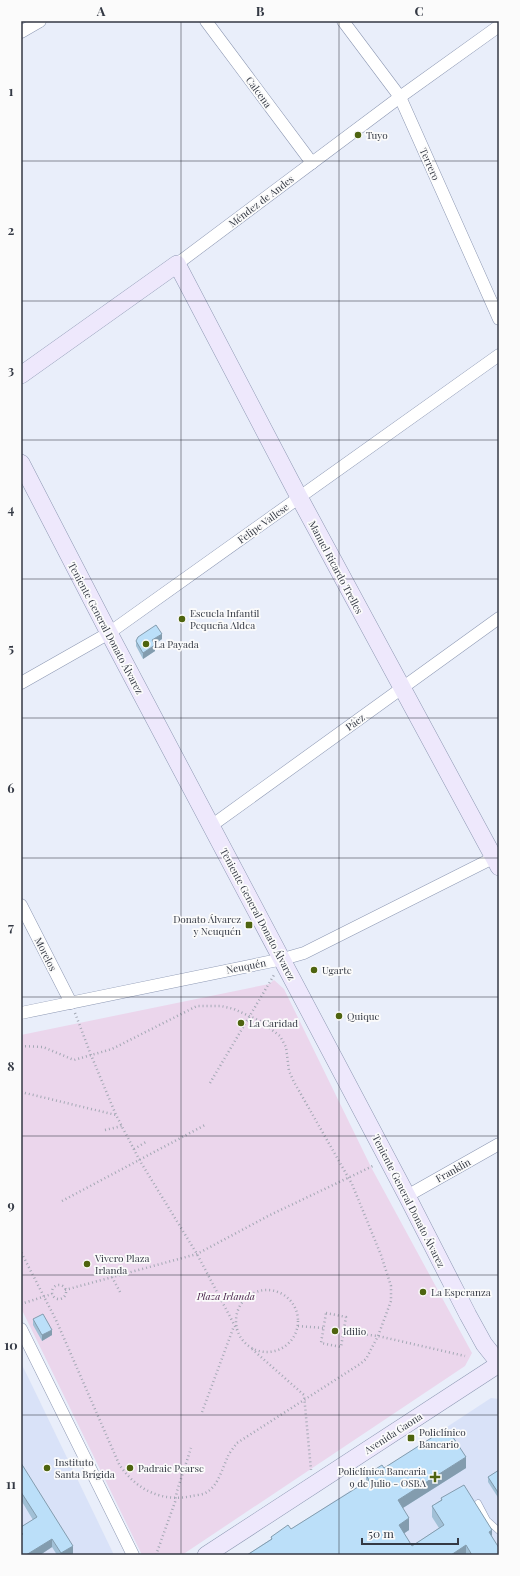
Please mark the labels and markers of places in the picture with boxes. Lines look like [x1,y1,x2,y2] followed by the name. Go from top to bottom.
[366,128,388,142] place label: Tuyo
[353,130,363,140] marker: Tuyo
[190,606,260,632] place label: Escuela Infantil Pequeña Aldea
[177,614,187,624] marker: Escuela Infantil Pequeña Aldea
[154,637,199,651] place label: La Payada
[141,639,151,649] marker: La Payada
[173,912,241,938] place label: Donato Álvarez y Neuquén
[244,920,254,930] marker: Donato Álvarez y Neuquén
[322,963,352,977] place label: Ugarte
[309,965,319,975] marker: Ugarte
[347,1009,380,1023] place label: Quique
[334,1011,344,1021] marker: Quique
[249,1016,298,1030] place label: La Caridad
[236,1018,246,1028] marker: La Caridad
[94,1251,149,1277] place label: Vivero Plaza Irlanda
[82,1259,92,1269] marker: Vivero Plaza Irlanda
[431,1285,491,1299] place label: La Esperanza
[418,1287,428,1297] marker: La Esperanza
[343,1324,367,1338] place label: Idilio
[330,1326,340,1336] marker: Idilio
[419,1425,466,1451] place label: Policlínico Bancario
[406,1433,416,1443] marker: Policlínico Bancario
[55,1455,115,1481] place label: Instituto Santa Brígida
[138,1461,204,1475] place label: Padraic Pearse
[42,1463,52,1473] marker: Instituto Santa Brígida
[125,1463,135,1473] marker: Padraic Pearse
[338,1464,427,1490] place label: Policlínica Bancaria 9 de Julio - OSBA
[429,1471,441,1483] marker: Policlínica Bancaria 9 de Julio - OSBA

